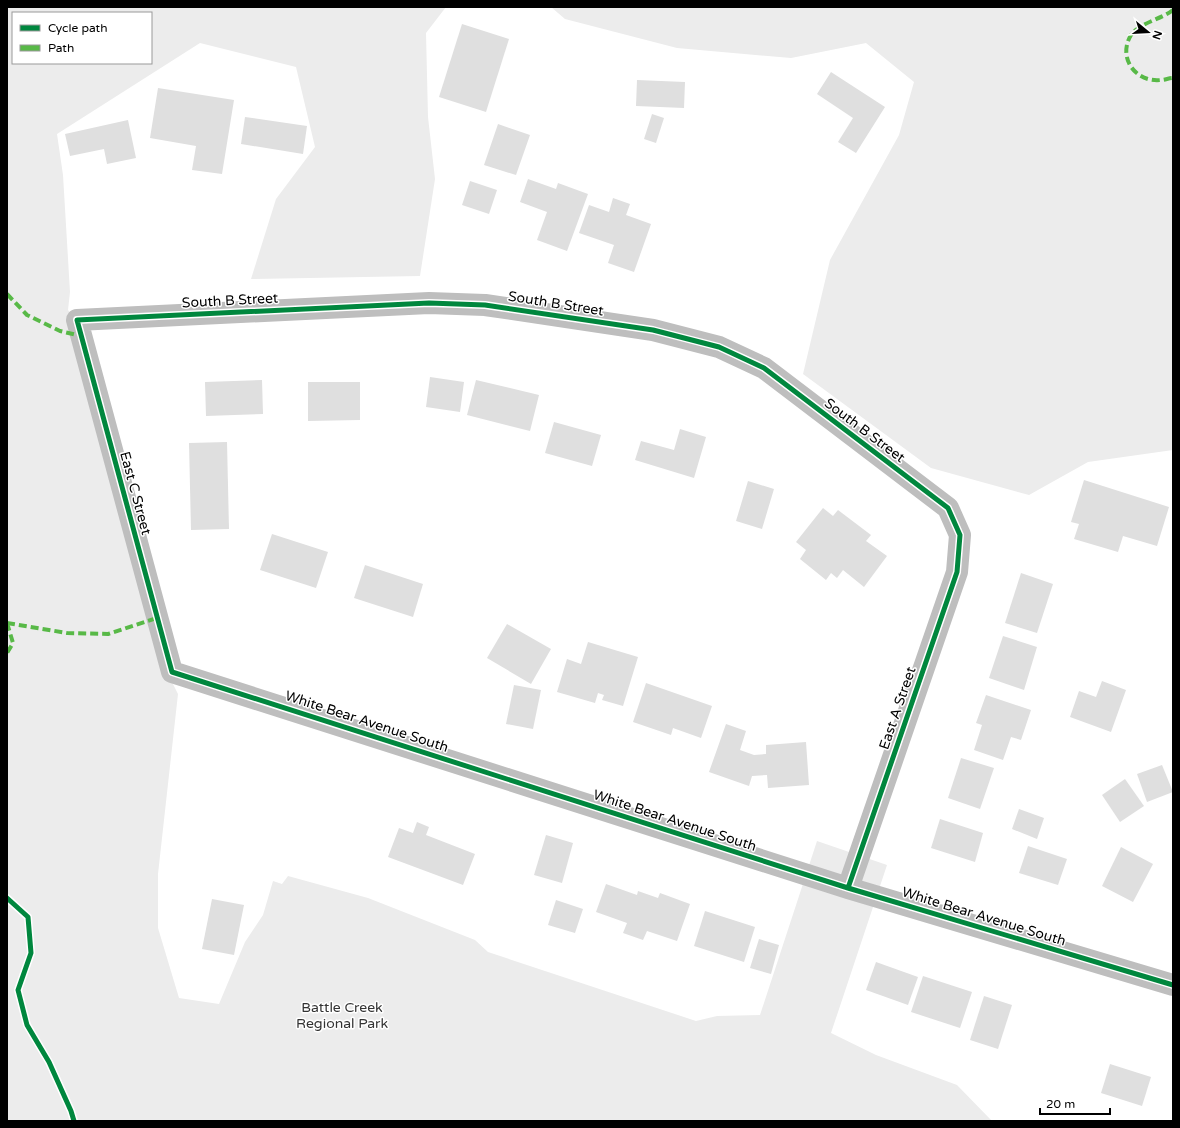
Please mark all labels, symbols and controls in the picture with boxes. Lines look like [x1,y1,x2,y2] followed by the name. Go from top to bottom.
[12,12,152,64] legend
[1128,12,1168,52] north arrow
[48,21,107,35] text: Cycle path
[1149,29,1165,41] text: N
[48,41,74,55] text: Path
[507,288,606,320] street label: South B Street
[181,289,279,312] street label: South B Street
[821,395,909,467] street label: South B Street
[116,450,155,537] street label: East C Street
[875,664,920,752] street label: East A Street
[283,687,451,756] street label: White Bear Avenue South
[591,786,759,855] street label: White Bear Avenue South
[900,883,1068,950] street label: White Bear Avenue South
[296,999,388,1032] park label: Battle Creek Regional Park
[1040,1090,1110,1116] scale bar
[1046,1097,1075,1111] text: 20 m

